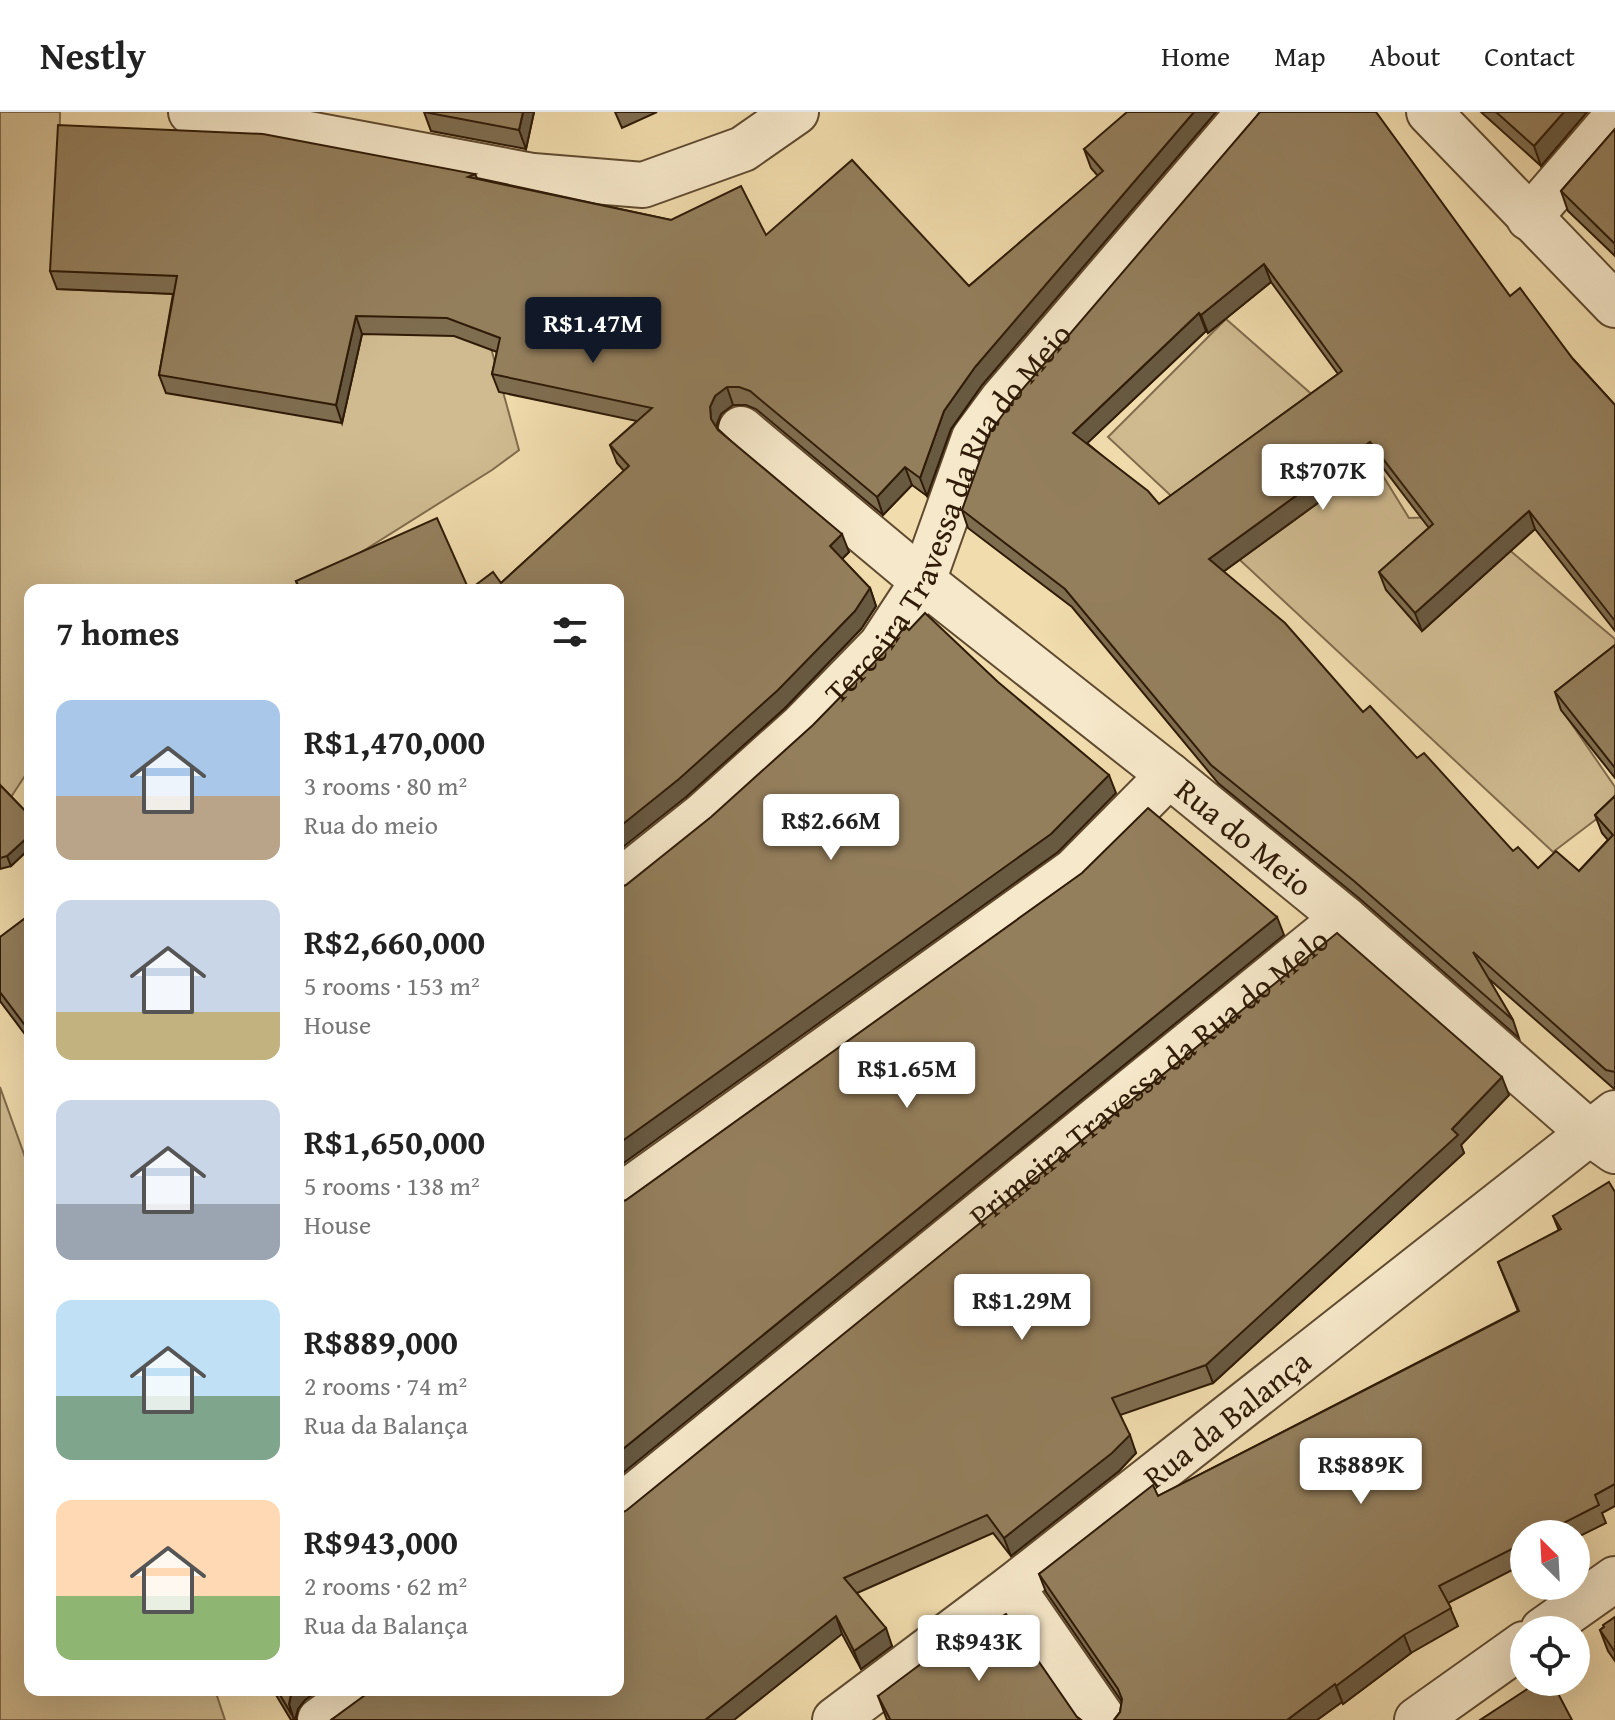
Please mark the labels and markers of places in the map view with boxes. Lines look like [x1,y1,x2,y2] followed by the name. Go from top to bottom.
[519,297,667,365] pin: R$1.47M
[1258,444,1388,512] pin: R$707K
[757,794,905,862] pin: R$2.66M
[833,1042,981,1110] pin: R$1.65M
[948,1274,1096,1342] pin: R$1.29M
[1296,1438,1426,1506] pin: R$889K
[914,1615,1044,1683] pin: R$943K

